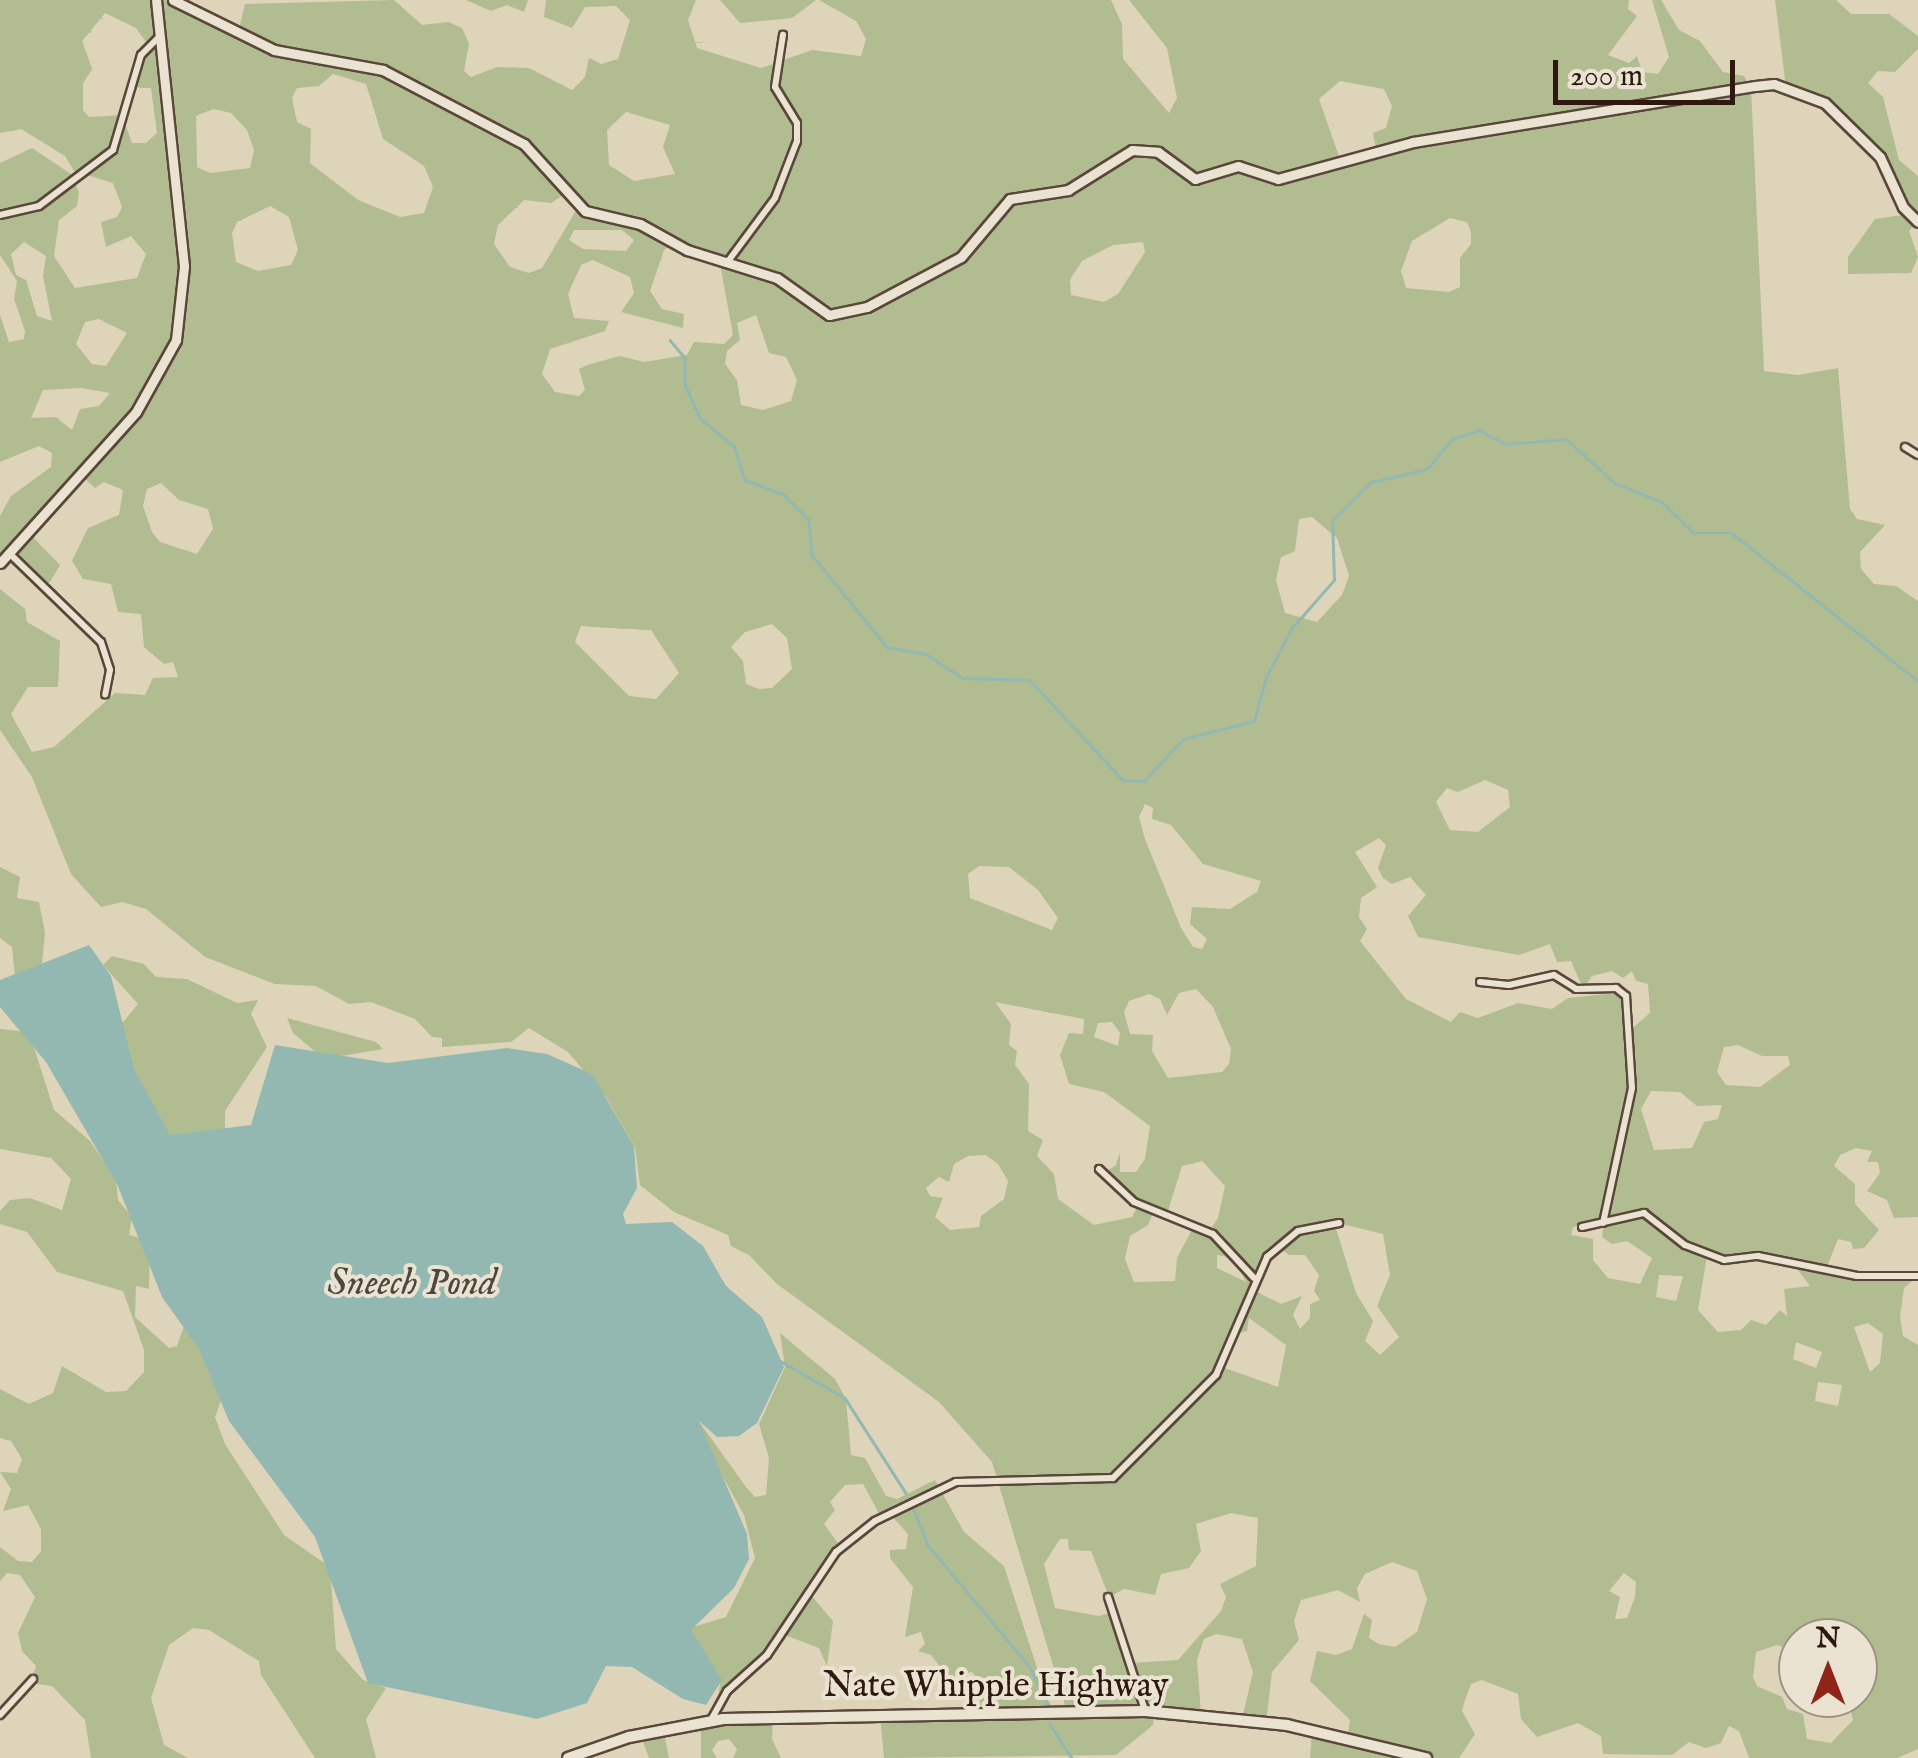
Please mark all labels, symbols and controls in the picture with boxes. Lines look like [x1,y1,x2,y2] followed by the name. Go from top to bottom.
[1558,40,1740,102] scale bar
[1570,58,1643,96] text: 200 m
[327,1262,497,1308] water label: Sneech Pond
[1778,1618,1878,1718] north arrow
[1816,1622,1840,1657] text: N
[823,1666,1169,1708] street label: Nate Whipple Highway

